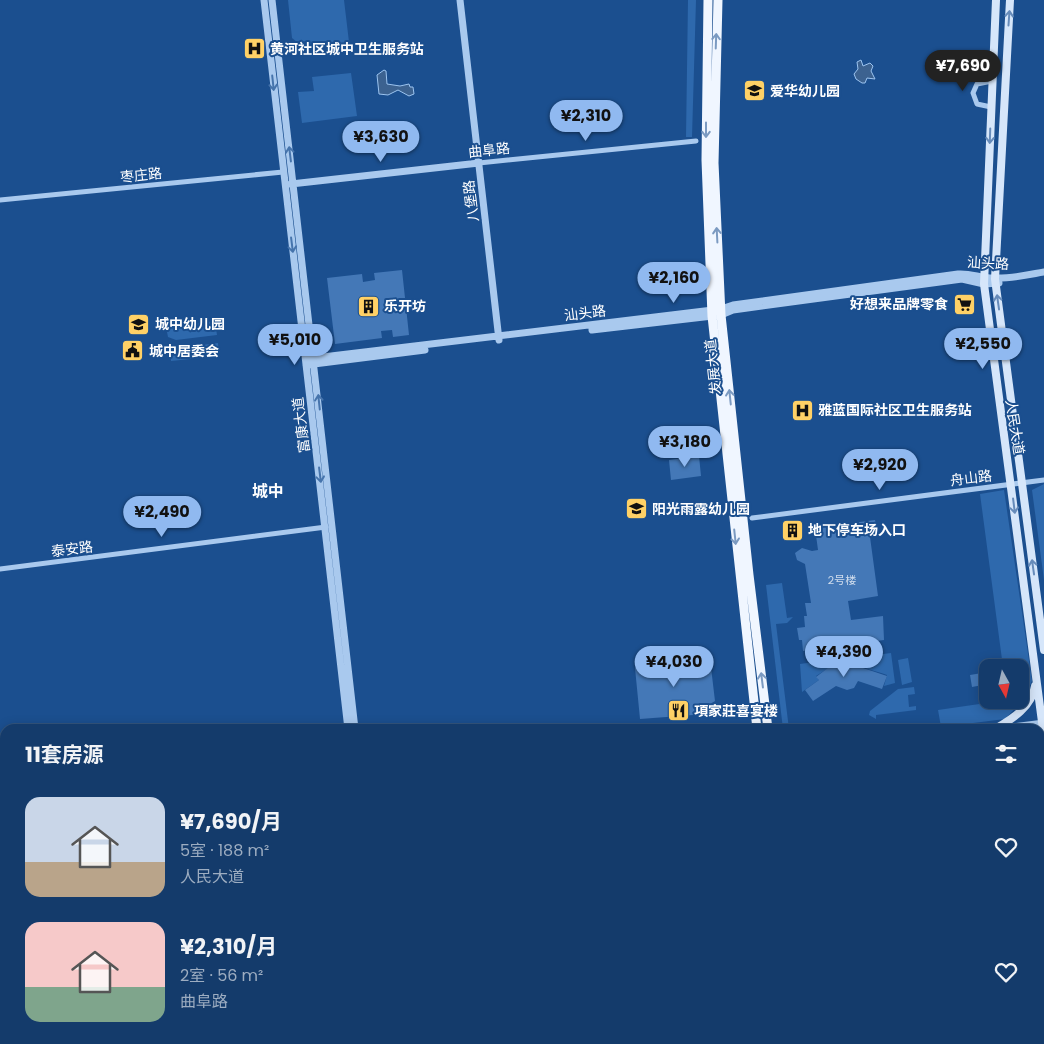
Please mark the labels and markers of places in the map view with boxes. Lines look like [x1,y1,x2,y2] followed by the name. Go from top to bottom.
[242,37,266,61] hospital icon: 黄河社区城中卫生服务站
[270,39,424,59] place label: 黄河社区城中卫生服务站
[922,49,1004,92] pin: ¥7,690
[742,79,766,103] school or university icon: 爱华幼儿园
[770,81,840,101] place label: 爱华幼儿园
[545,100,627,142] pin: ¥2,310
[340,120,422,163] pin: ¥3,630
[633,262,715,304] pin: ¥2,160
[952,292,976,316] supermarket icon: 好想来品牌零食
[356,294,380,318] building icon: 乐开坊
[850,294,948,314] place label: 好想来品牌零食
[384,296,426,316] place label: 乐开坊
[127,312,151,336] school or university icon: 城中幼儿园
[155,314,225,334] place label: 城中幼儿园
[254,324,336,366] pin: ¥5,010
[942,328,1024,370] pin: ¥2,550
[121,339,145,363] public building icon: 城中居委会
[149,341,219,361] place label: 城中居委会
[790,398,814,422] hospital icon: 雅蓝国际社区卫生服务站
[818,400,972,420] place label: 雅蓝国际社区卫生服务站
[644,426,726,468] pin: ¥3,180
[839,448,921,491] pin: ¥2,920
[121,496,203,538] pin: ¥2,490
[624,497,648,521] school or university icon: 阳光雨露幼儿园
[652,499,750,519] place label: 阳光雨露幼儿园
[780,518,804,542] building icon: 地下停车场入口
[808,520,906,540] place label: 地下停车场入口
[803,636,885,678] pin: ¥4,390
[633,646,715,688] pin: ¥4,030
[666,699,690,723] restaurant icon: 項家莊喜宴楼
[694,701,778,721] place label: 項家莊喜宴楼

